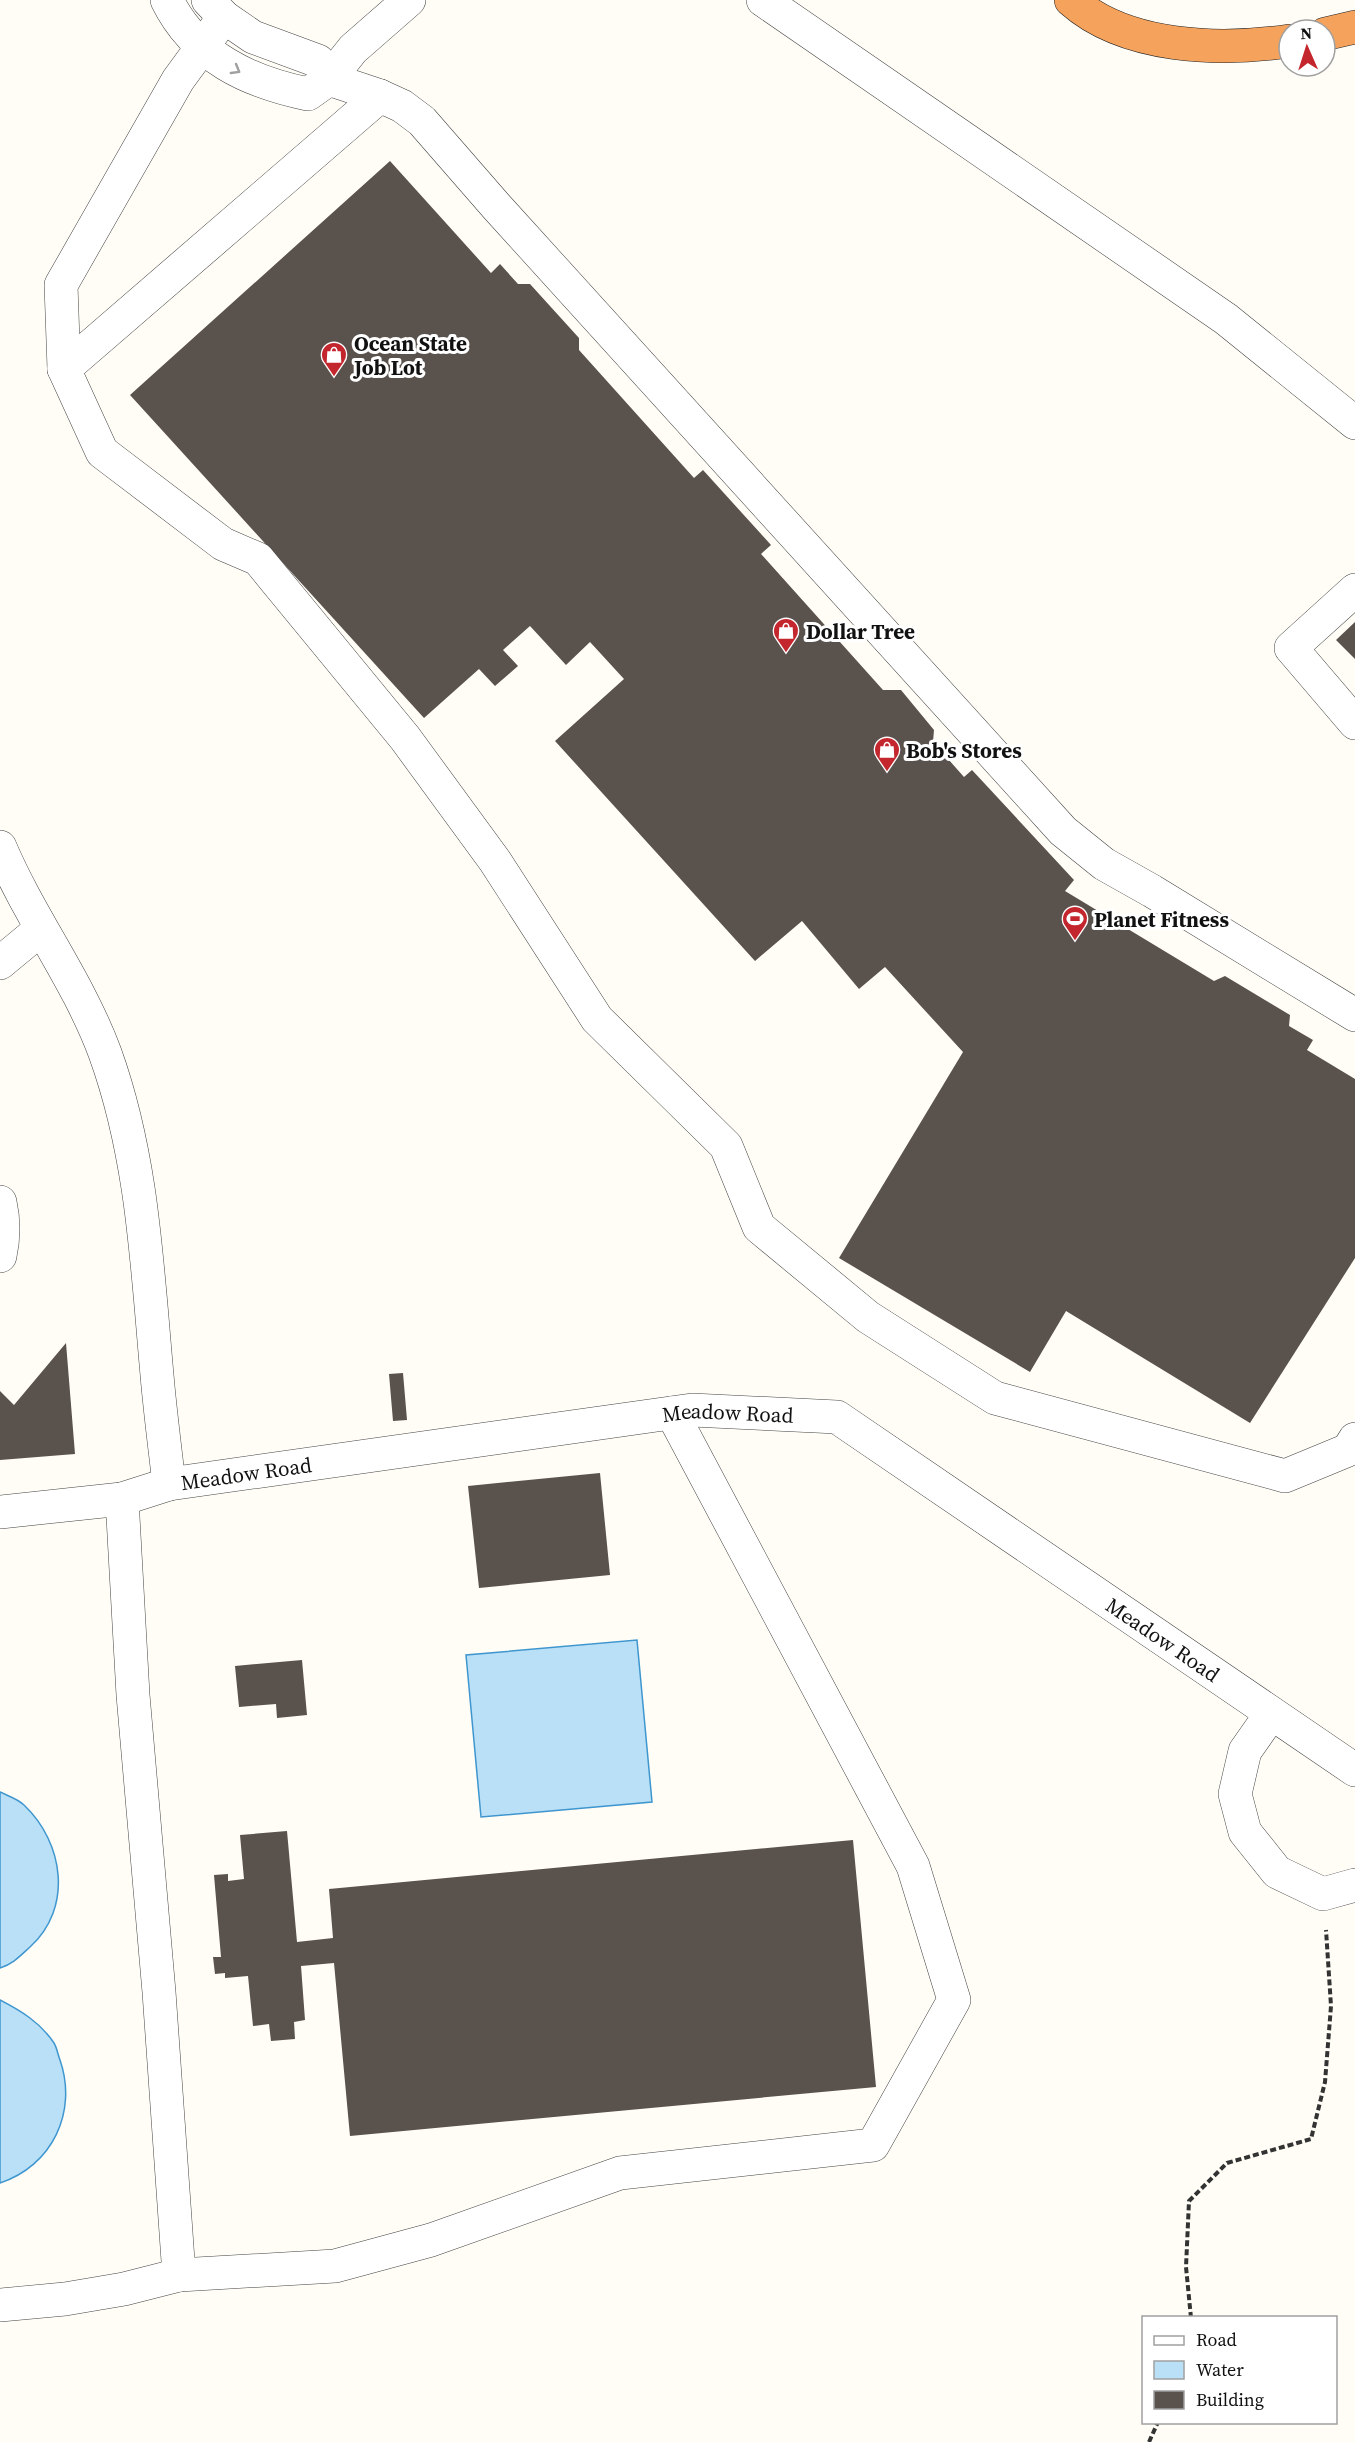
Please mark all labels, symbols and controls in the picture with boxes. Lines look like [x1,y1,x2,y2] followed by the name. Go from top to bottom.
[1277,18,1337,78] north arrow
[1300,22,1313,44] text: N
[230,63,240,75] one-way arrow
[352,329,467,382] place label: Ocean State Job Lot
[319,340,349,378] shop icon: Ocean State Job Lot
[771,616,801,654] shop icon: Dollar Tree
[806,617,915,646] place label: Dollar Tree
[872,735,902,773] shop icon: Bob's Stores
[906,736,1022,765] place label: Bob's Stores
[1060,904,1090,942] sports icon: Planet Fitness
[1094,905,1229,934] place label: Planet Fitness
[660,1395,794,1429] street label: Meadow Road
[179,1449,314,1497] street label: Meadow Road
[1100,1590,1226,1688] street label: Meadow Road
[1142,2316,1337,2424] legend
[1196,2327,1237,2352] text: Road
[1196,2357,1244,2382] text: Water
[1196,2387,1264,2412] text: Building

